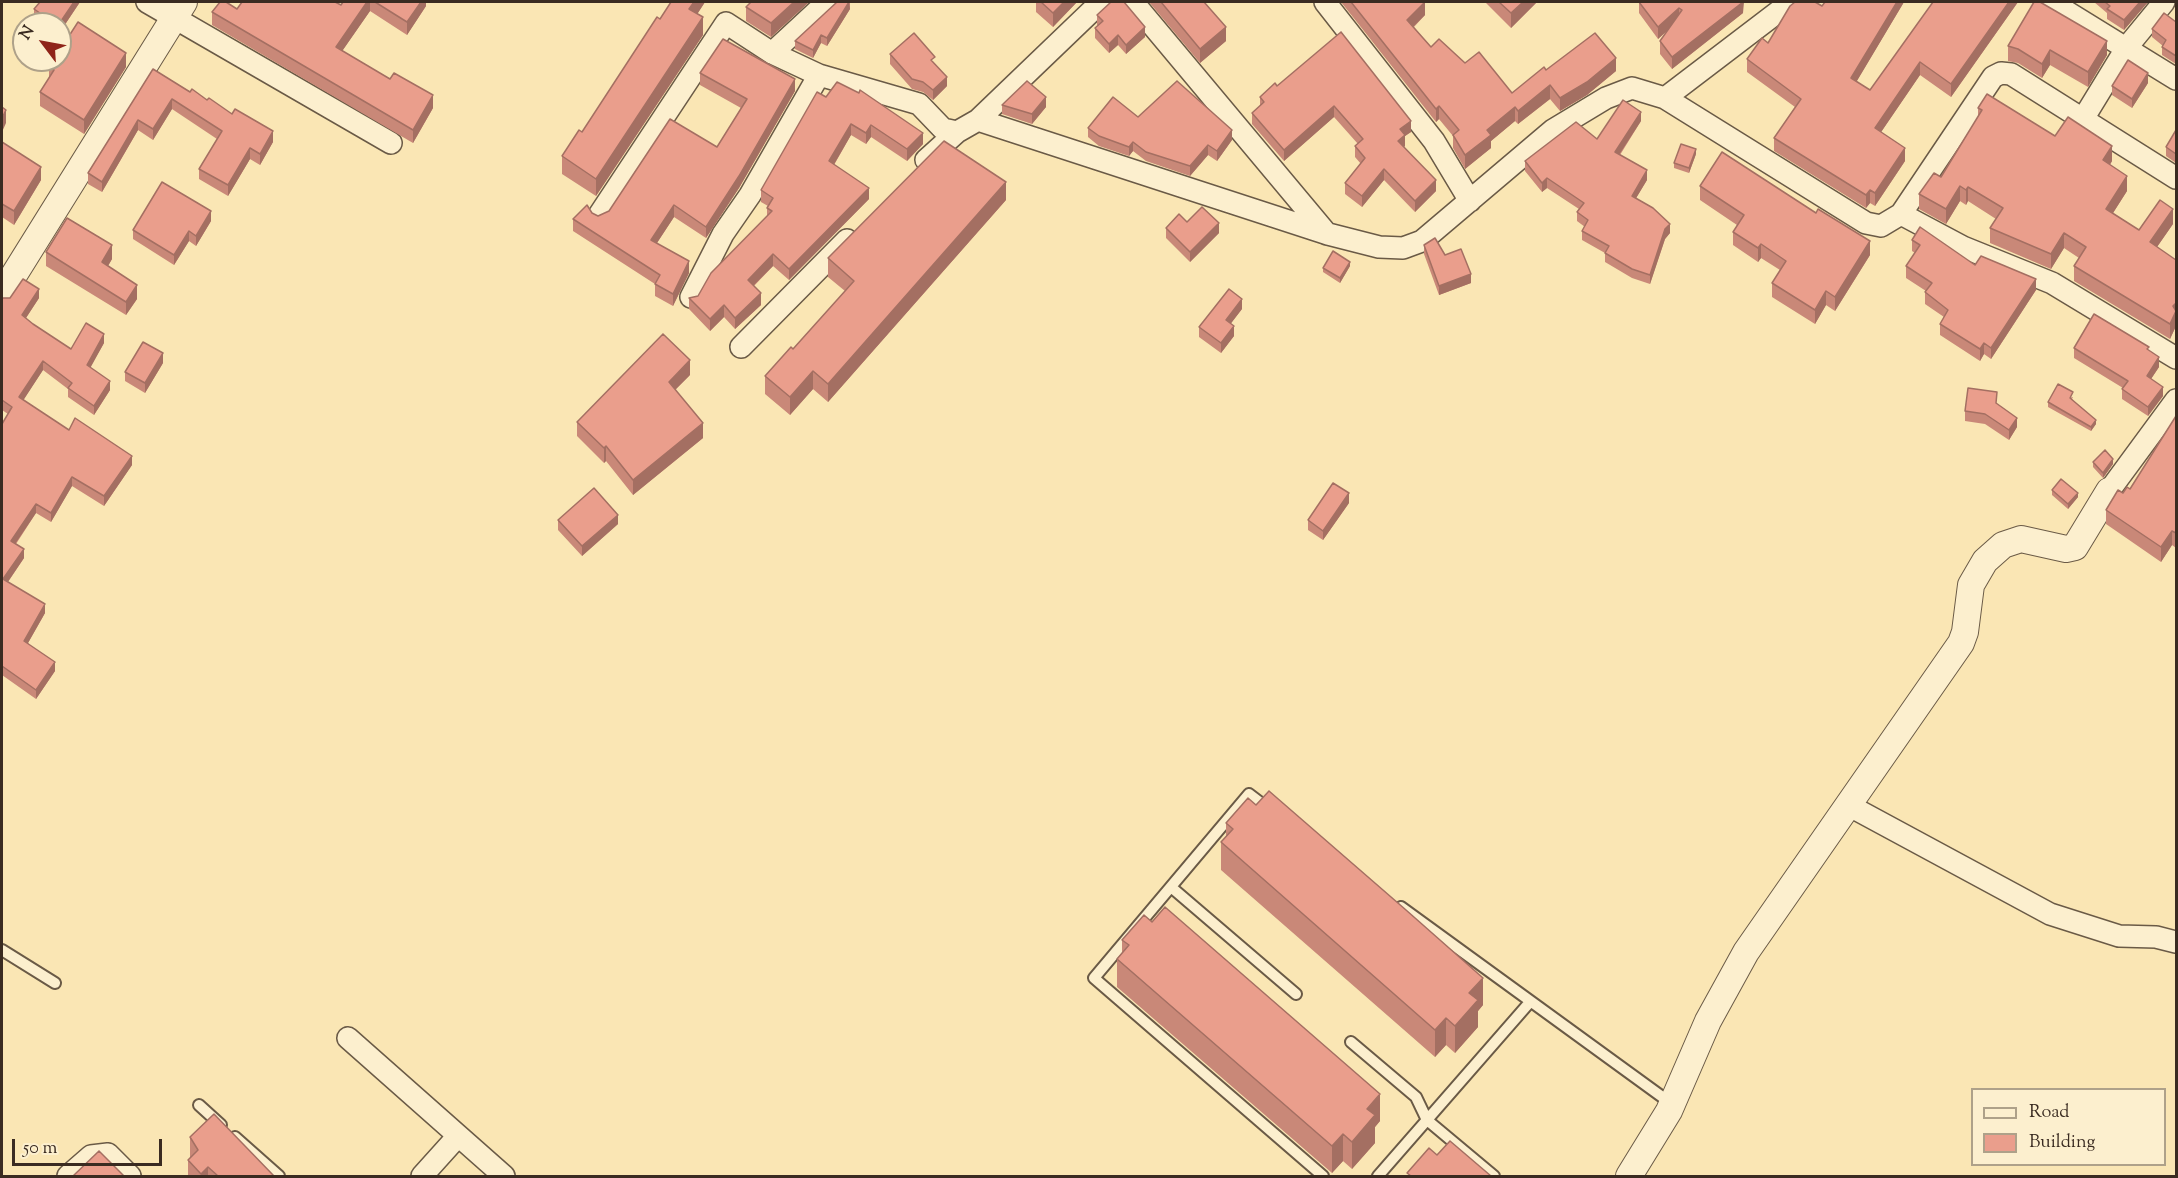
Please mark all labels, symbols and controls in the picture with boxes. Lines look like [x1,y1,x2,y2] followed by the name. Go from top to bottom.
[12,12,72,72] north arrow
[15,22,41,45] text: N
[1971,1088,2166,1166] legend
[2029,1100,2069,1126] text: Road
[15,1127,165,1165] scale bar
[2029,1130,2095,1156] text: Building
[23,1136,57,1162] text: 50 m

